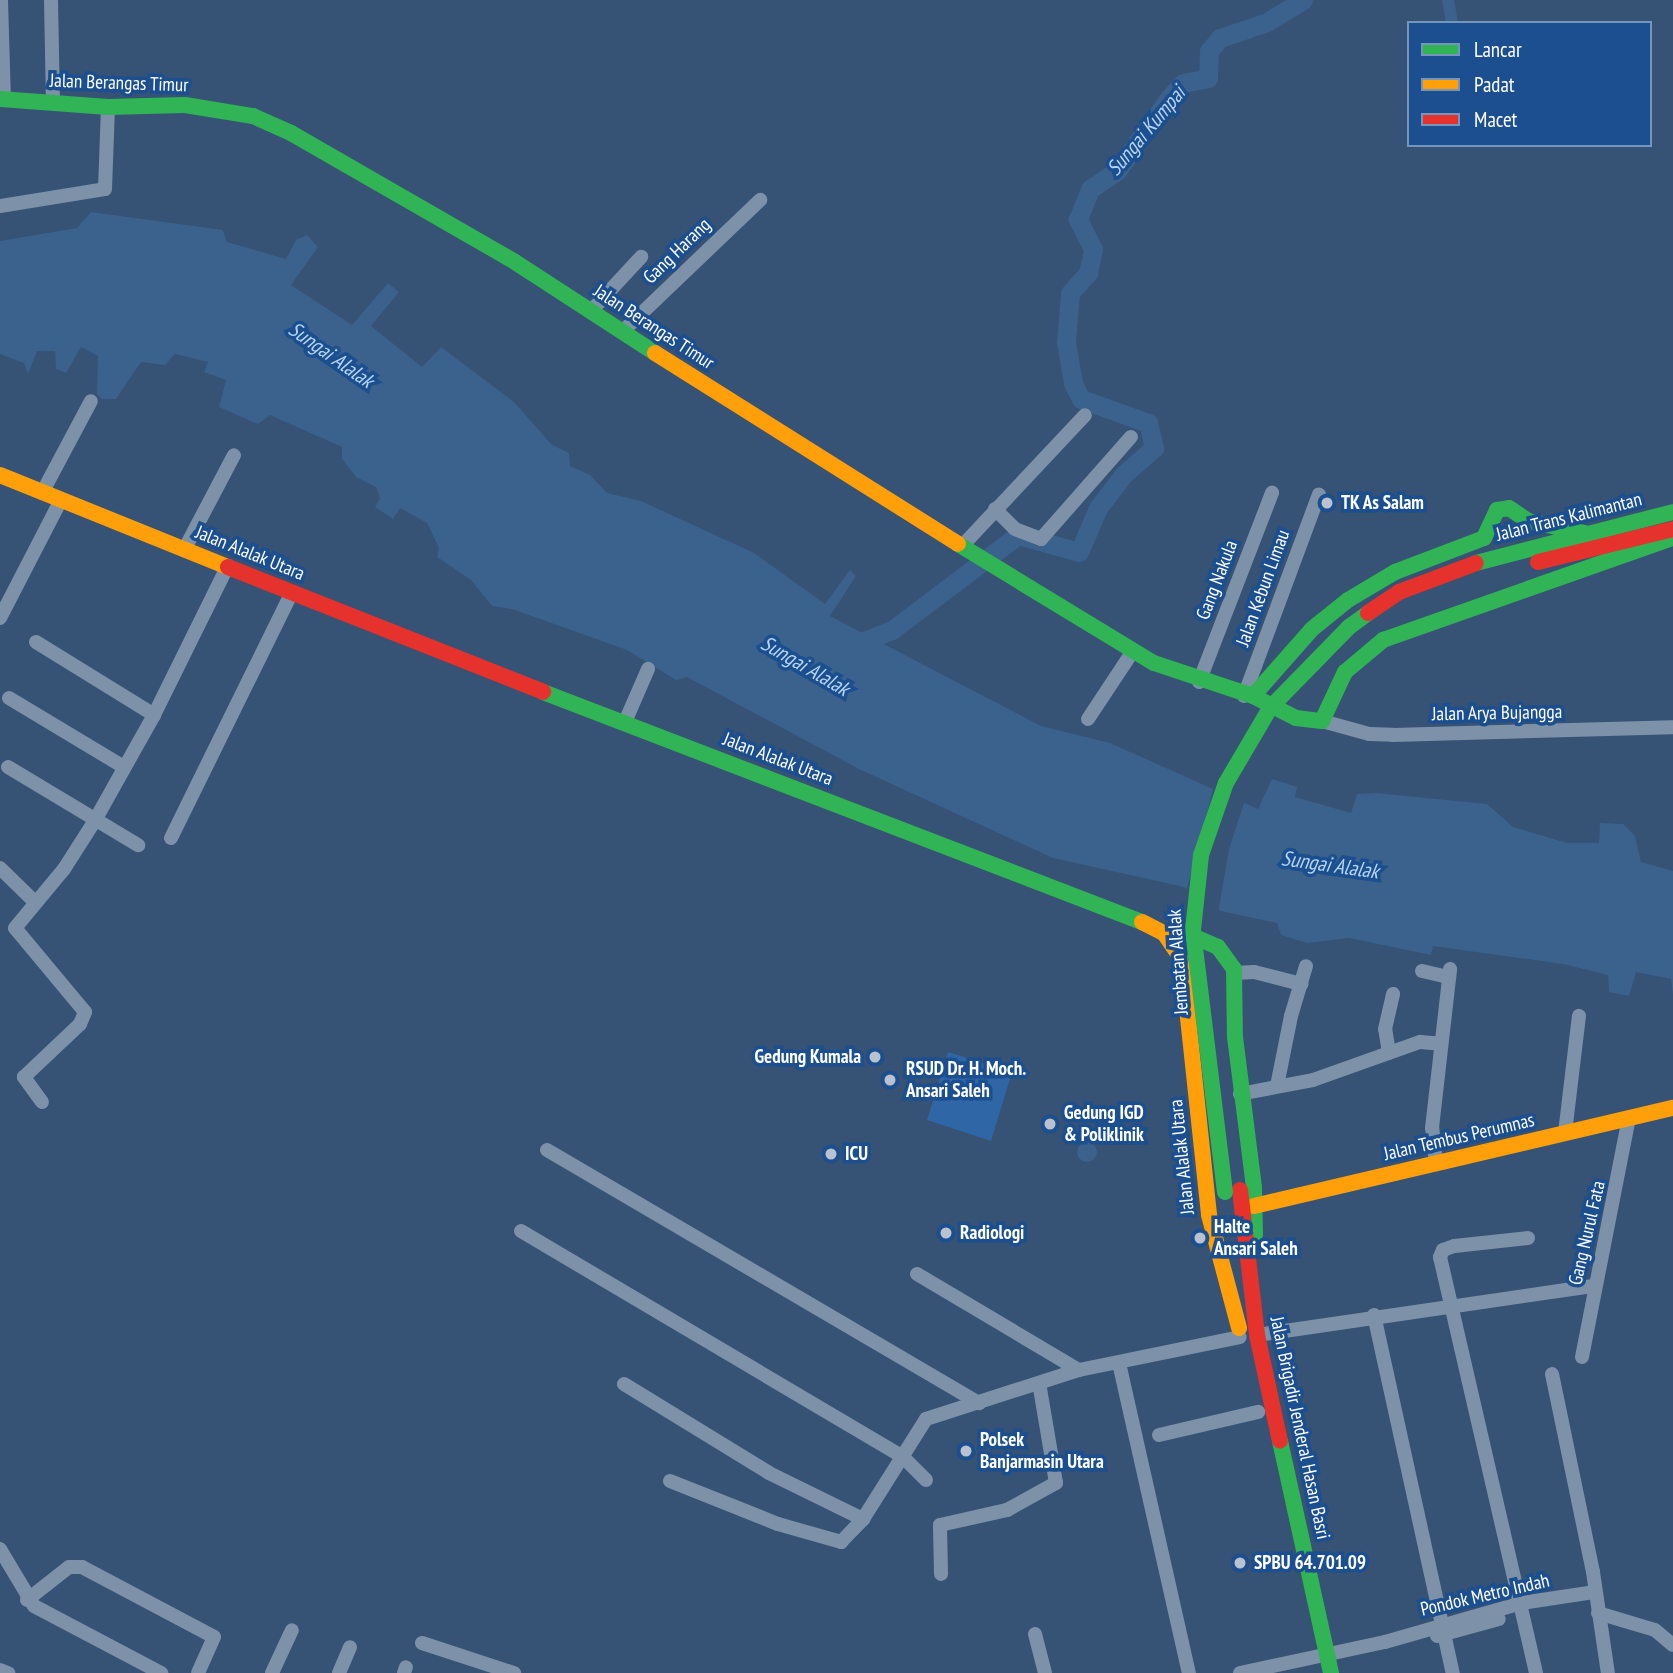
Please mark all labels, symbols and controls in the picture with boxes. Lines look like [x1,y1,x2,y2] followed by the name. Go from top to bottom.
[1407,21,1652,147] legend
[1474,36,1522,63] text: Lancar
[49,69,189,97] street label: Jalan Berangas Timur
[1474,71,1515,98] text: Padat
[1101,81,1191,181] water label: Sungai Kumpai
[1474,106,1517,133] text: Macet
[639,213,715,289] street label: Gang Harang
[589,280,719,374] street label: Jalan Berangas Timur
[283,316,379,394] water label: Sungai Alalak
[1494,488,1644,546] street label: Jalan Trans Kalimantan
[1341,492,1425,514] place label: TK As Salam
[1319,495,1335,511] marker: TK As Salam
[192,521,308,585] street label: Jalan Alalak Utara
[1231,527,1295,649] street label: Jalan Kebun Limau
[1191,537,1243,623] street label: Gang Nakula
[756,630,854,702] water label: Sungai Alalak
[1431,700,1563,726] street label: Jalan Arya Bujangga
[720,727,836,791] street label: Jalan Alalak Utara
[1279,846,1381,884] water label: Sungai Alalak
[1163,908,1193,1016] street label: Jembatan Alalak
[755,1046,861,1068] place label: Gedung Kumala
[867,1049,883,1065] marker: Gedung Kumala
[906,1058,1029,1102] place label: RSUD Dr. H. Moch. Ansari Saleh
[880,1070,900,1090] marker: RSUD Dr. H. Moch. Ansari Saleh
[1165,1098,1199,1216] street label: Jalan Alalak Utara
[1064,1102,1144,1146] place label: Gedung IGD & Poliklinik
[1381,1109,1537,1165] street label: Jalan Tembus Perumnas
[1042,1116,1058,1132] marker: Gedung IGD & Poliklinik
[845,1143,868,1165] place label: ICU
[823,1146,839,1162] marker: ICU
[1564,1179,1610,1287] street label: Gang Nurul Fata
[1214,1216,1298,1260] place label: Halte Ansari Saleh
[960,1222,1024,1244] place label: Radiologi
[938,1225,954,1241] marker: Radiologi
[1192,1230,1208,1246] marker: Halte Ansari Saleh
[1265,1315,1335,1541] street label: Jalan Brigadir Jenderal Hasan Basri
[980,1429,1104,1473] place label: Polsek Banjarmasin Utara
[958,1443,974,1459] marker: Polsek Banjarmasin Utara
[1254,1552,1366,1574] place label: SPBU 64.701.09
[1232,1555,1248,1571] marker: SPBU 64.701.09
[1418,1569,1552,1621] street label: Pondok Metro Indah

